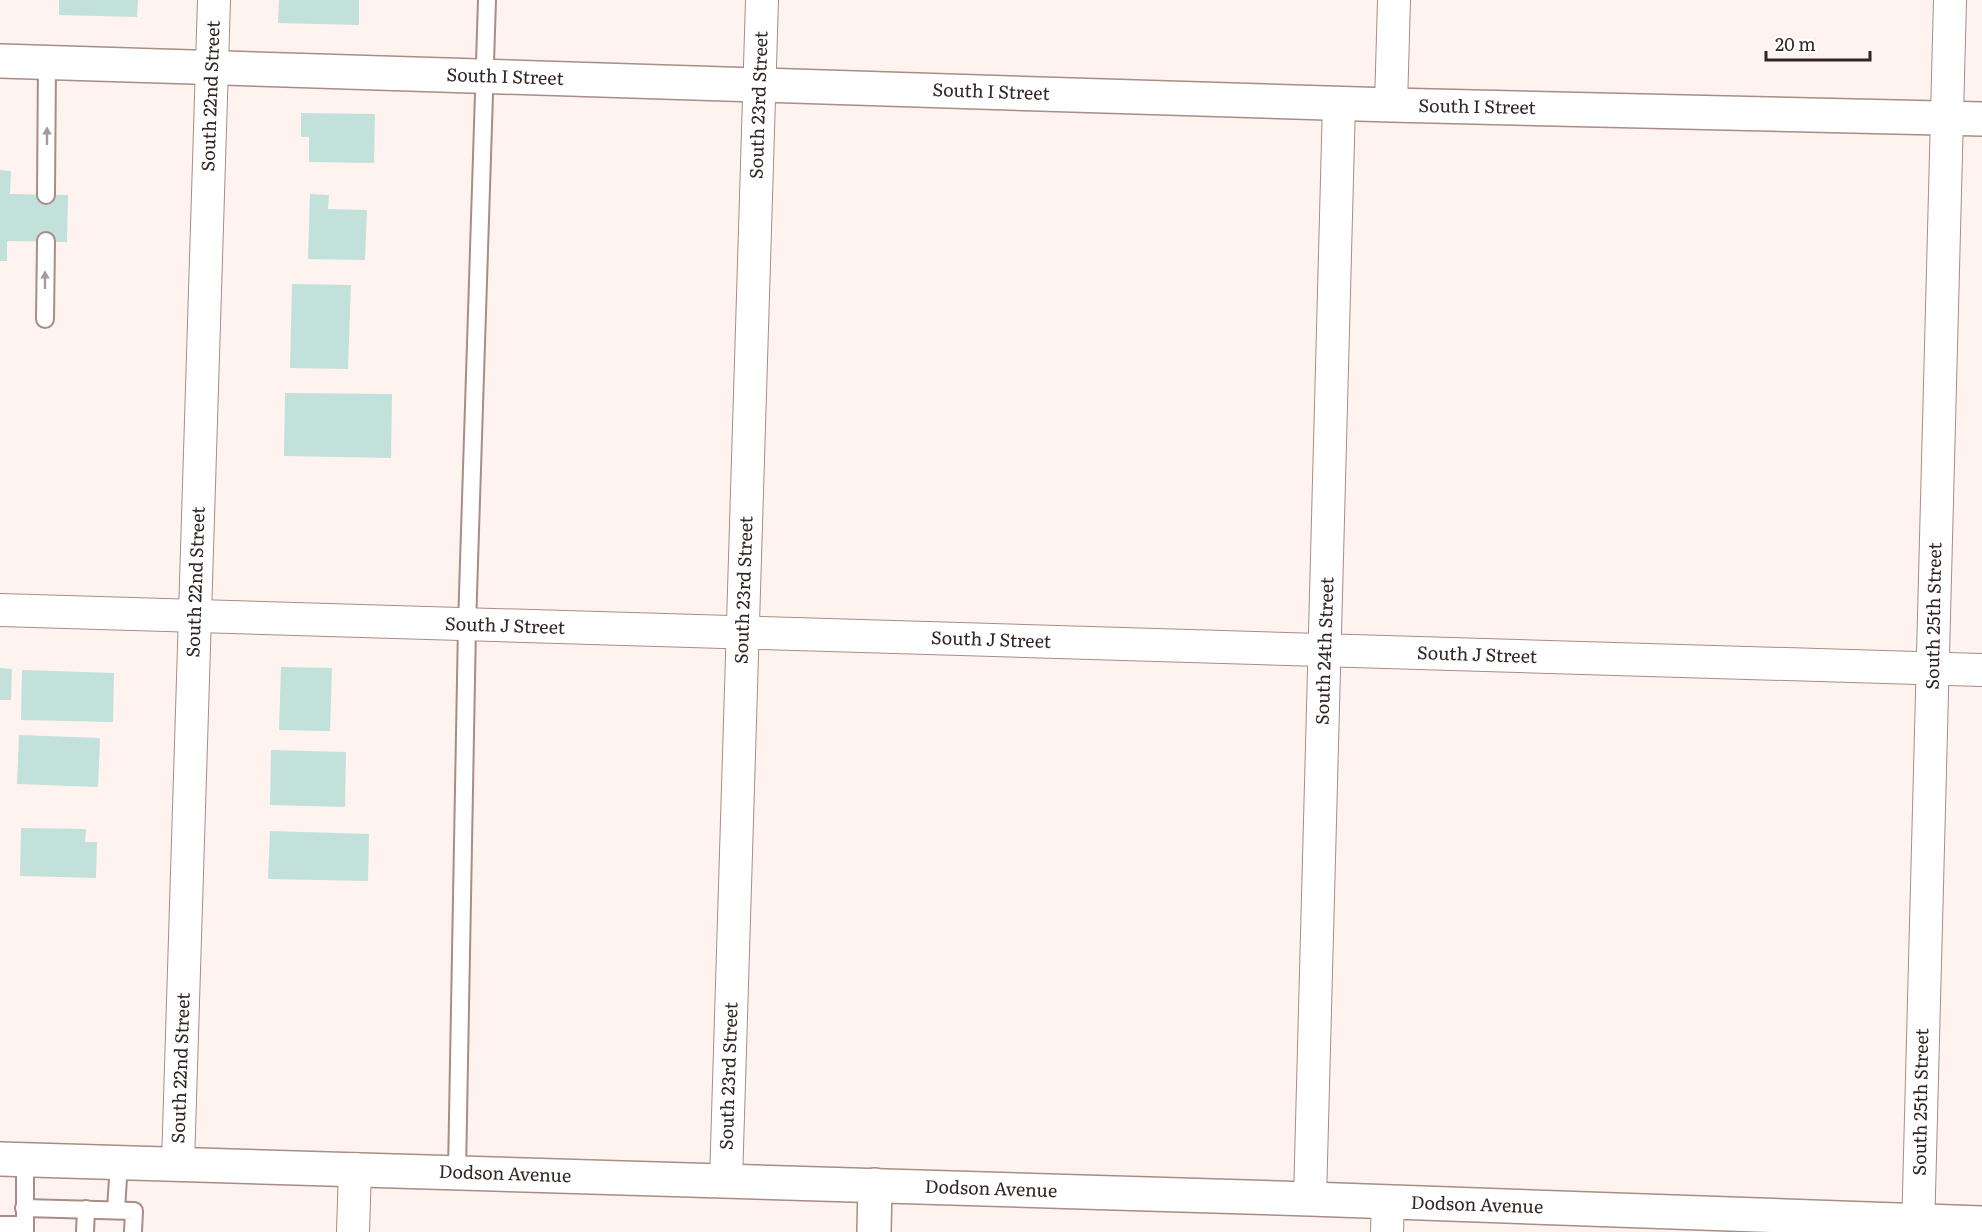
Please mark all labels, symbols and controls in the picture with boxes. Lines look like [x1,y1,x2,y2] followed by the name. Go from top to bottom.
[193,19,226,172] street label: South 22nd Street
[1766,24,1870,62] scale bar
[741,30,774,179] street label: South 23rd Street
[1775,30,1816,57] text: 20 m
[446,60,565,91] street label: South I Street
[932,75,1051,106] street label: South I Street
[1418,91,1537,120] street label: South I Street
[42,127,52,146] one-way arrow
[41,271,50,290] one-way arrow
[178,505,211,658] street label: South 22nd Street
[726,515,759,664] street label: South 23rd Street
[1918,541,1947,690] street label: South 25th Street
[1307,576,1340,725] street label: South 24th Street
[445,609,566,640] street label: South J Street
[931,623,1052,654] street label: South J Street
[1417,638,1538,669] street label: South J Street
[163,991,196,1144] street label: South 22nd Street
[711,1001,744,1150] street label: South 23rd Street
[1905,1027,1934,1176] street label: South 25th Street
[438,1157,572,1188] street label: Dodson Avenue
[924,1172,1058,1203] street label: Dodson Avenue
[1410,1188,1544,1219] street label: Dodson Avenue

